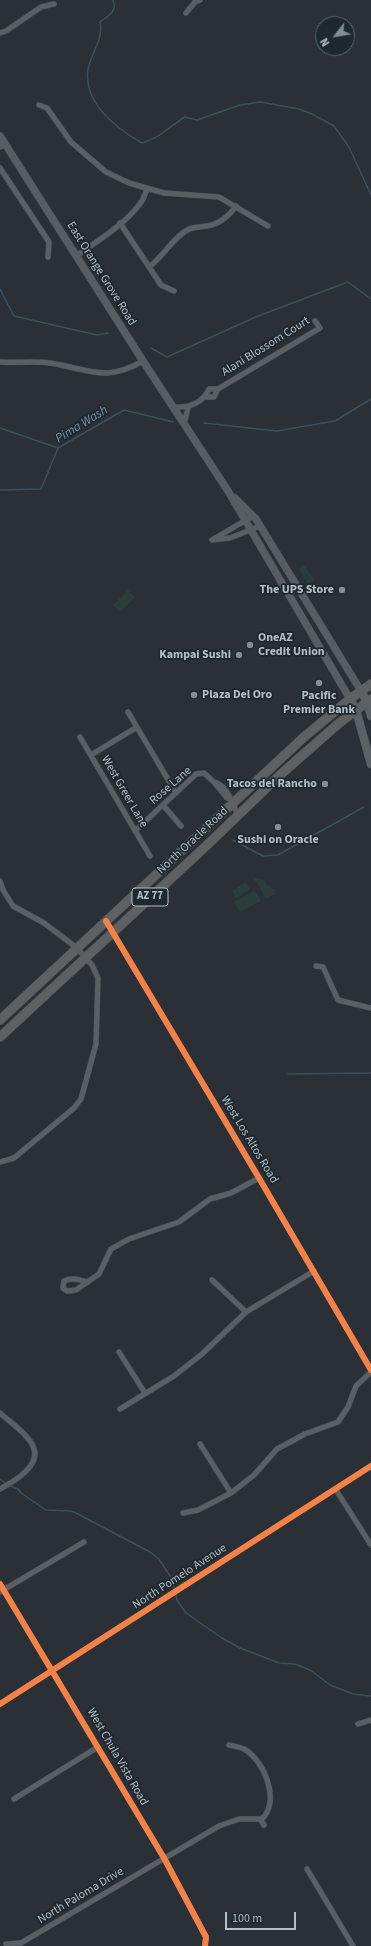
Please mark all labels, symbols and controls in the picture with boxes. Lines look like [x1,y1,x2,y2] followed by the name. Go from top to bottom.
[315,16,355,56] north arrow
[317,35,333,49] text: N
[63,219,139,329] street label: East Orange Grove Road
[219,314,313,380] street label: Alani Blossom Court
[53,403,111,447] water label: Pima Wash
[260,583,334,597] place label: The UPS Store
[337,585,347,595] marker: The UPS Store
[258,631,325,659] place label: OneAZ Credit Union
[245,640,255,650] marker: OneAZ Credit Union
[159,648,231,662] place label: Kampai Sushi
[234,650,244,660] marker: Kampai Sushi
[314,678,324,688] marker: Pacific Premier Bank
[202,688,272,702] place label: Plaza Del Oro
[283,689,355,717] place label: Pacific Premier Bank
[189,690,199,700] marker: Plaza Del Oro
[98,753,150,831] street label: West Greer Lane
[147,764,195,808] street label: Rose Lane
[227,777,317,791] place label: Tacos del Rancho
[320,779,330,789] marker: Tacos del Rancho
[154,804,232,878] street label: North Oracle Road
[273,822,283,832] marker: Sushi on Oracle
[237,833,319,847] place label: Sushi on Oracle
[132,888,168,906] road number: AZ 77
[217,1094,281,1186] street label: West Los Altos Road
[130,1541,230,1613] street label: North Pomelo Avenue
[83,1706,151,1808] street label: West Chula Vista Road
[35,1865,127,1927] street label: North Paloma Drive
[227,1904,298,1930] scale bar
[232,1910,262,1927] text: 100 m

